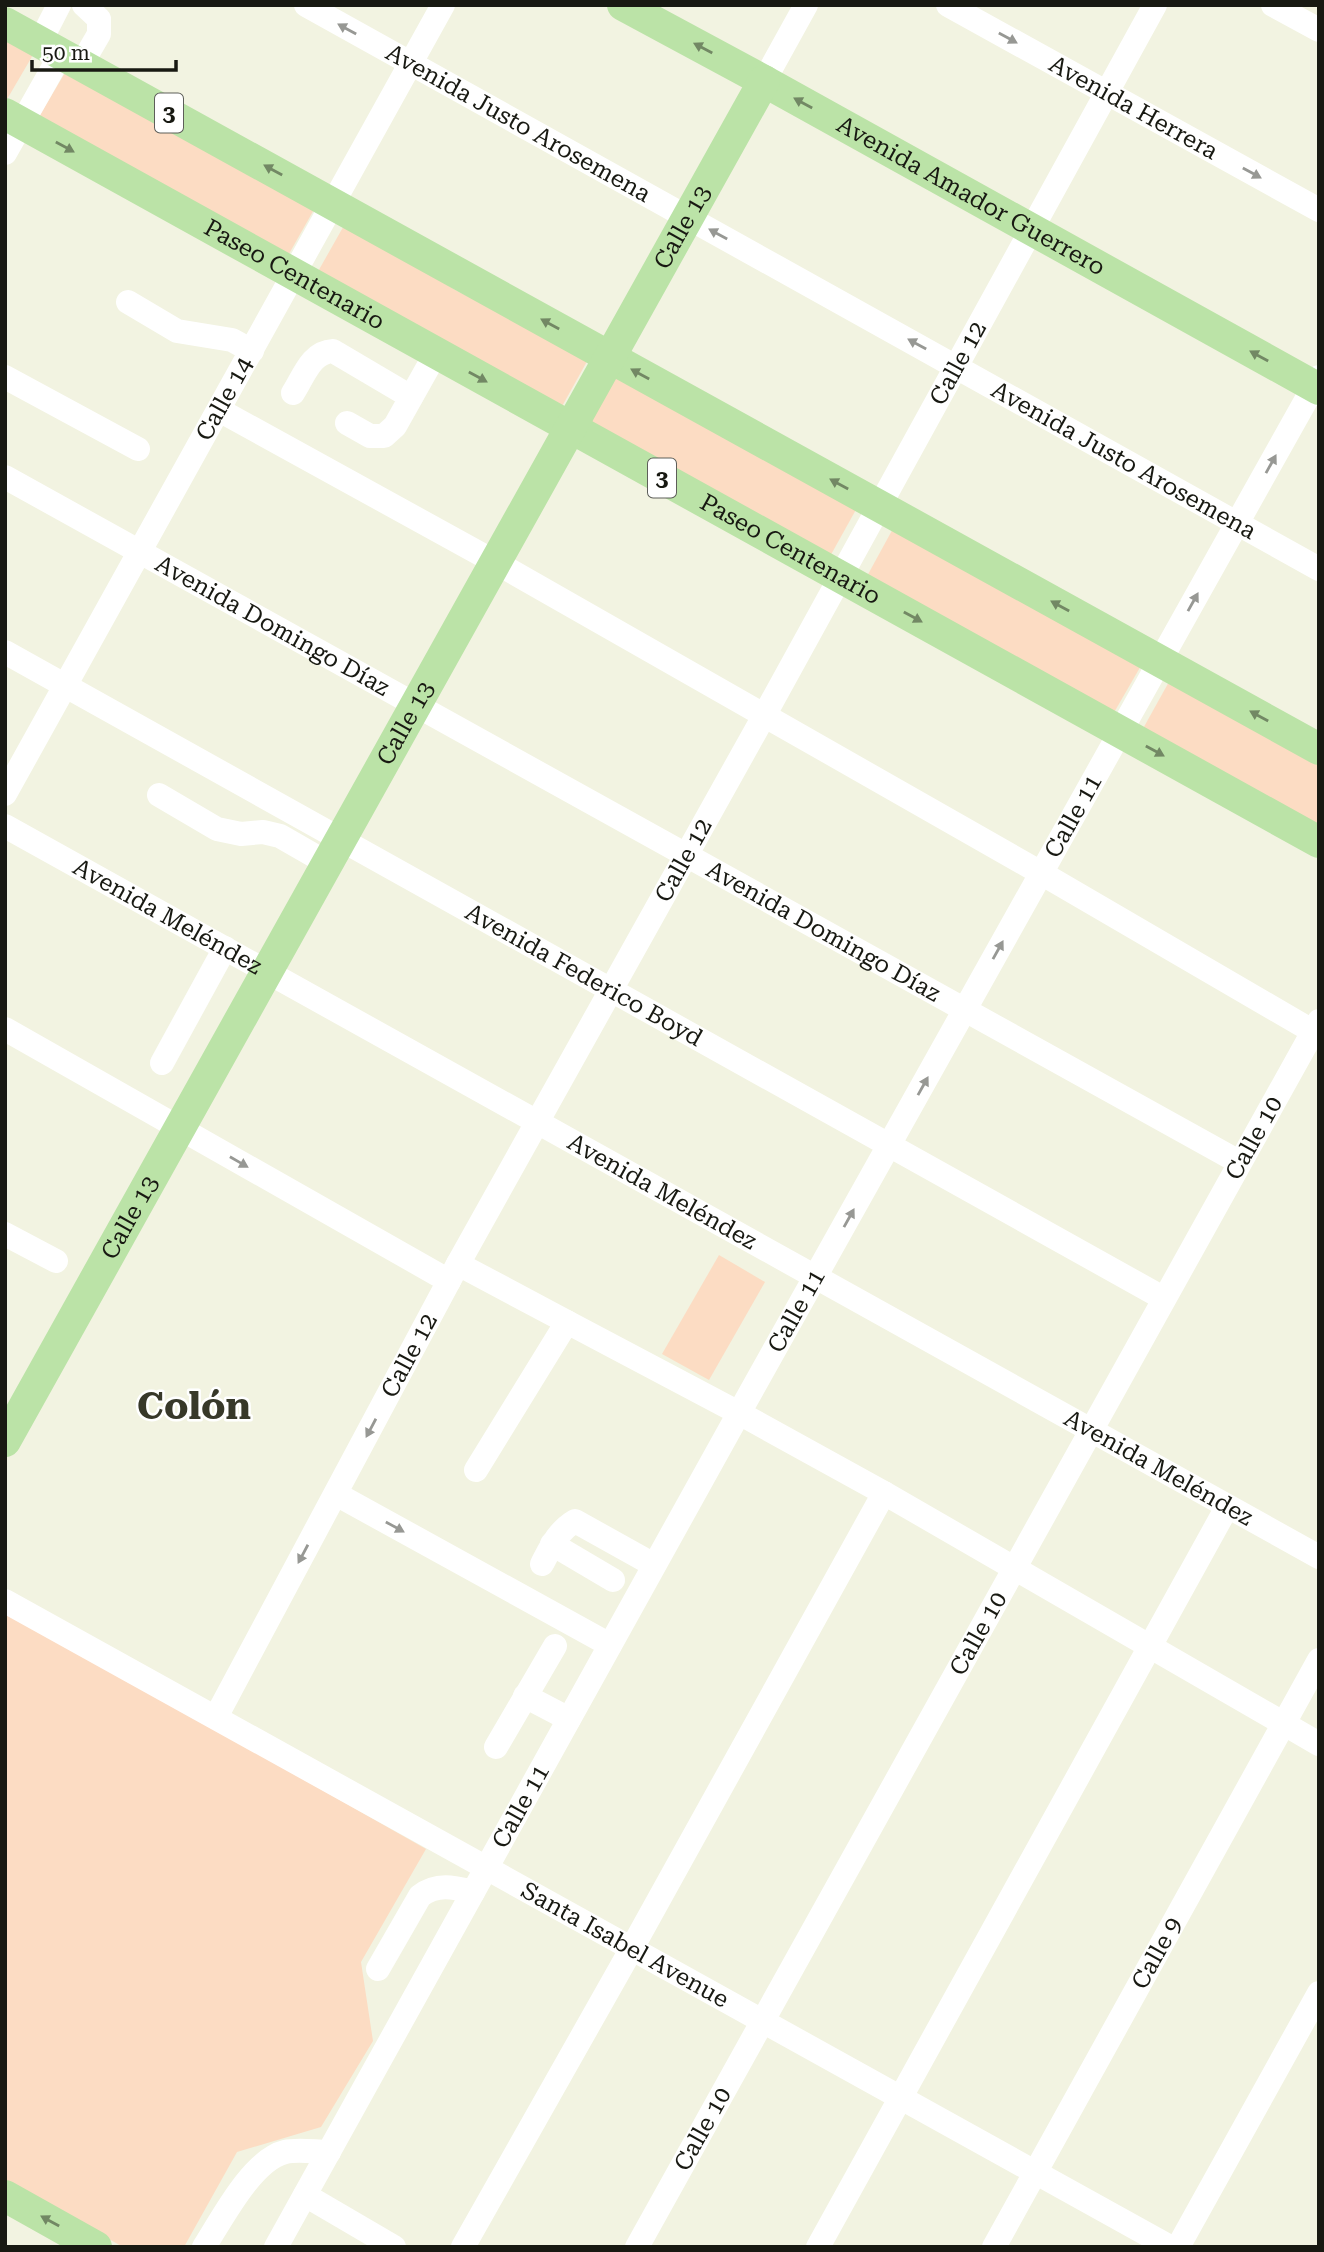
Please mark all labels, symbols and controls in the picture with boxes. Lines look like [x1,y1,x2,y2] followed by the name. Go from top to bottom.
[338,23,357,35] one-way arrow
[32,28,175,72] scale bar
[998,32,1018,44] one-way arrow
[381,38,656,208] street label: Avenida Justo Arosemena
[42,41,90,65] text: 50 m
[693,43,713,55] one-way arrow
[1044,50,1223,165] street label: Avenida Herrera
[155,94,183,132] road number: 3
[793,97,813,109] one-way arrow
[832,110,1110,282] street label: Avenida Amador Guerrero
[55,141,75,153] one-way arrow
[263,164,283,175] one-way arrow
[1242,167,1261,179] one-way arrow
[648,181,717,274] street label: Calle 13
[199,213,390,336] street label: Paseo Centenario
[708,228,728,240] one-way arrow
[924,316,992,410] street label: Calle 12
[541,318,560,330] one-way arrow
[907,338,926,350] one-way arrow
[1249,350,1269,361] one-way arrow
[190,352,259,445] street label: Calle 14
[631,368,650,380] one-way arrow
[468,371,488,382] one-way arrow
[987,375,1261,545] street label: Avenida Justo Arosemena
[1264,453,1276,473] one-way arrow
[648,458,676,498] road number: 3
[830,478,849,490] one-way arrow
[695,488,886,610] street label: Paseo Centenario
[151,549,394,702] street label: Avenida Domingo Díaz
[1187,592,1199,611] one-way arrow
[1050,600,1070,612] one-way arrow
[903,612,923,623] one-way arrow
[371,677,440,770] street label: Calle 13
[1249,710,1269,722] one-way arrow
[1145,745,1165,757] one-way arrow
[1039,769,1108,863] street label: Calle 11
[649,814,718,907] street label: Calle 12
[68,853,267,980] street label: Avenida Meléndez
[702,855,945,1007] street label: Avenida Domingo Díaz
[461,898,707,1052] street label: Avenida Federico Boyd
[992,941,1004,960] one-way arrow
[917,1076,929,1096] one-way arrow
[1219,1091,1288,1185] street label: Calle 10
[563,1128,761,1255] street label: Avenida Meléndez
[229,1156,249,1168] one-way arrow
[95,1171,164,1264] street label: Calle 13
[843,1208,855,1227] one-way arrow
[762,1264,831,1357] street label: Calle 11
[375,1309,443,1402] street label: Calle 12
[137,1384,251,1428] district label: Colón
[1059,1404,1258,1531] street label: Avenida Meléndez
[365,1418,377,1438] one-way arrow
[386,1521,405,1533] one-way arrow
[298,1544,309,1564] one-way arrow
[944,1587,1013,1680] street label: Calle 10
[486,1760,555,1853] street label: Calle 11
[516,1876,734,2014] street label: Santa Isabel Avenue
[1126,1912,1188,1994] street label: Calle 9
[668,2082,737,2176] street label: Calle 10
[41,2215,60,2227] one-way arrow

